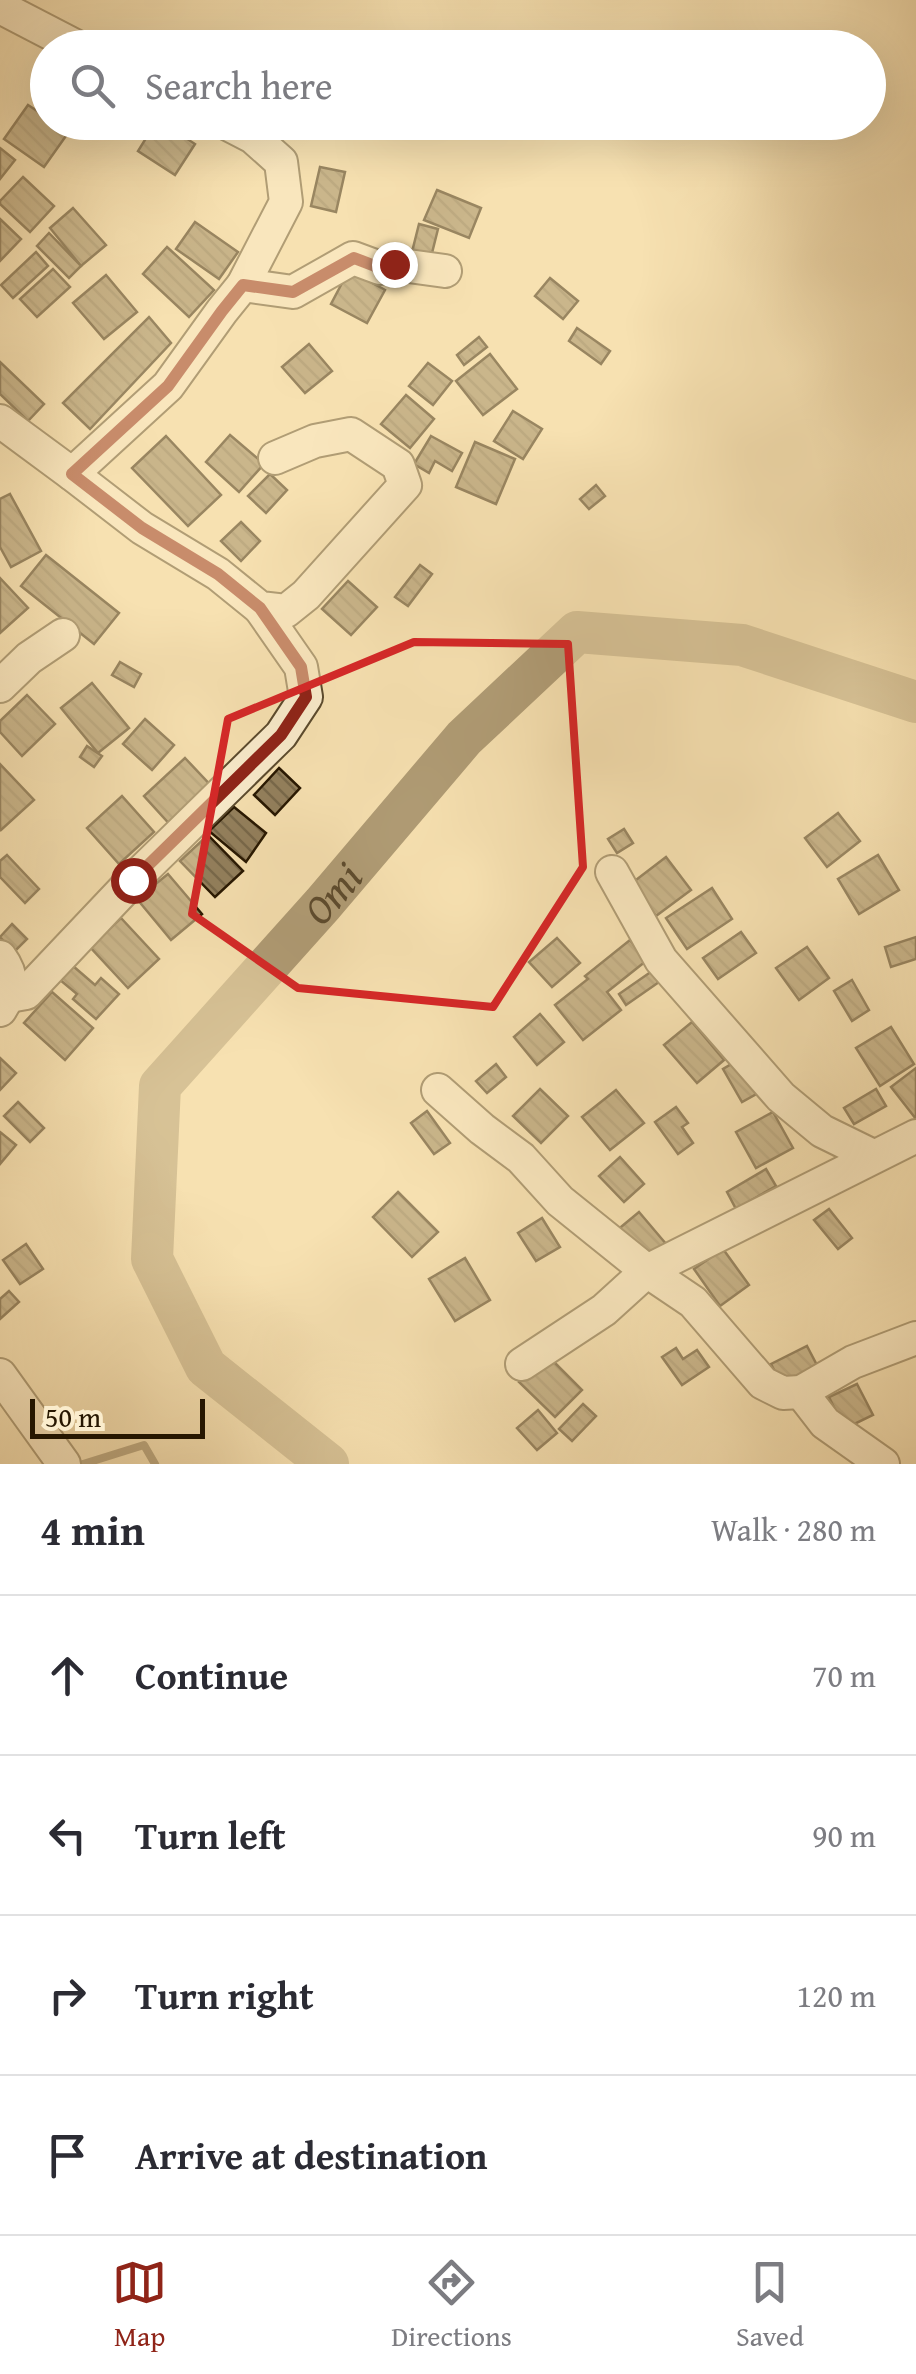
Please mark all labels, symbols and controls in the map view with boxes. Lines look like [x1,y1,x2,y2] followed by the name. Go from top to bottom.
[30,30,886,140] search box
[145,57,333,113] text: Search here
[65,58,120,113] icon: search
[372,242,418,288] route end
[288,848,376,938] water label: Omi
[111,858,157,904] route start
[30,1394,205,1438] scale bar
[45,1396,101,1437] text: 50 m
[40,1499,145,1560] text: 4 min
[711,1506,876,1553] text: Walk · 280 m
[135,1647,288,1703] text: Continue
[40,1648,95,1703] icon: ahead
[812,1652,876,1699] text: 70 m
[135,1807,286,1863] text: Turn left
[40,1808,95,1863] icon: left
[812,1812,876,1859] text: 90 m
[135,1967,314,2023] text: Turn right
[40,1968,95,2023] icon: right
[797,1972,876,2019] text: 120 m
[135,2127,488,2183] text: Arrive at destination
[40,2128,95,2183] icon: arrive
[112,2255,167,2356] tab: Map
[391,2255,512,2356] tab: Directions
[736,2255,804,2356] tab: Saved

